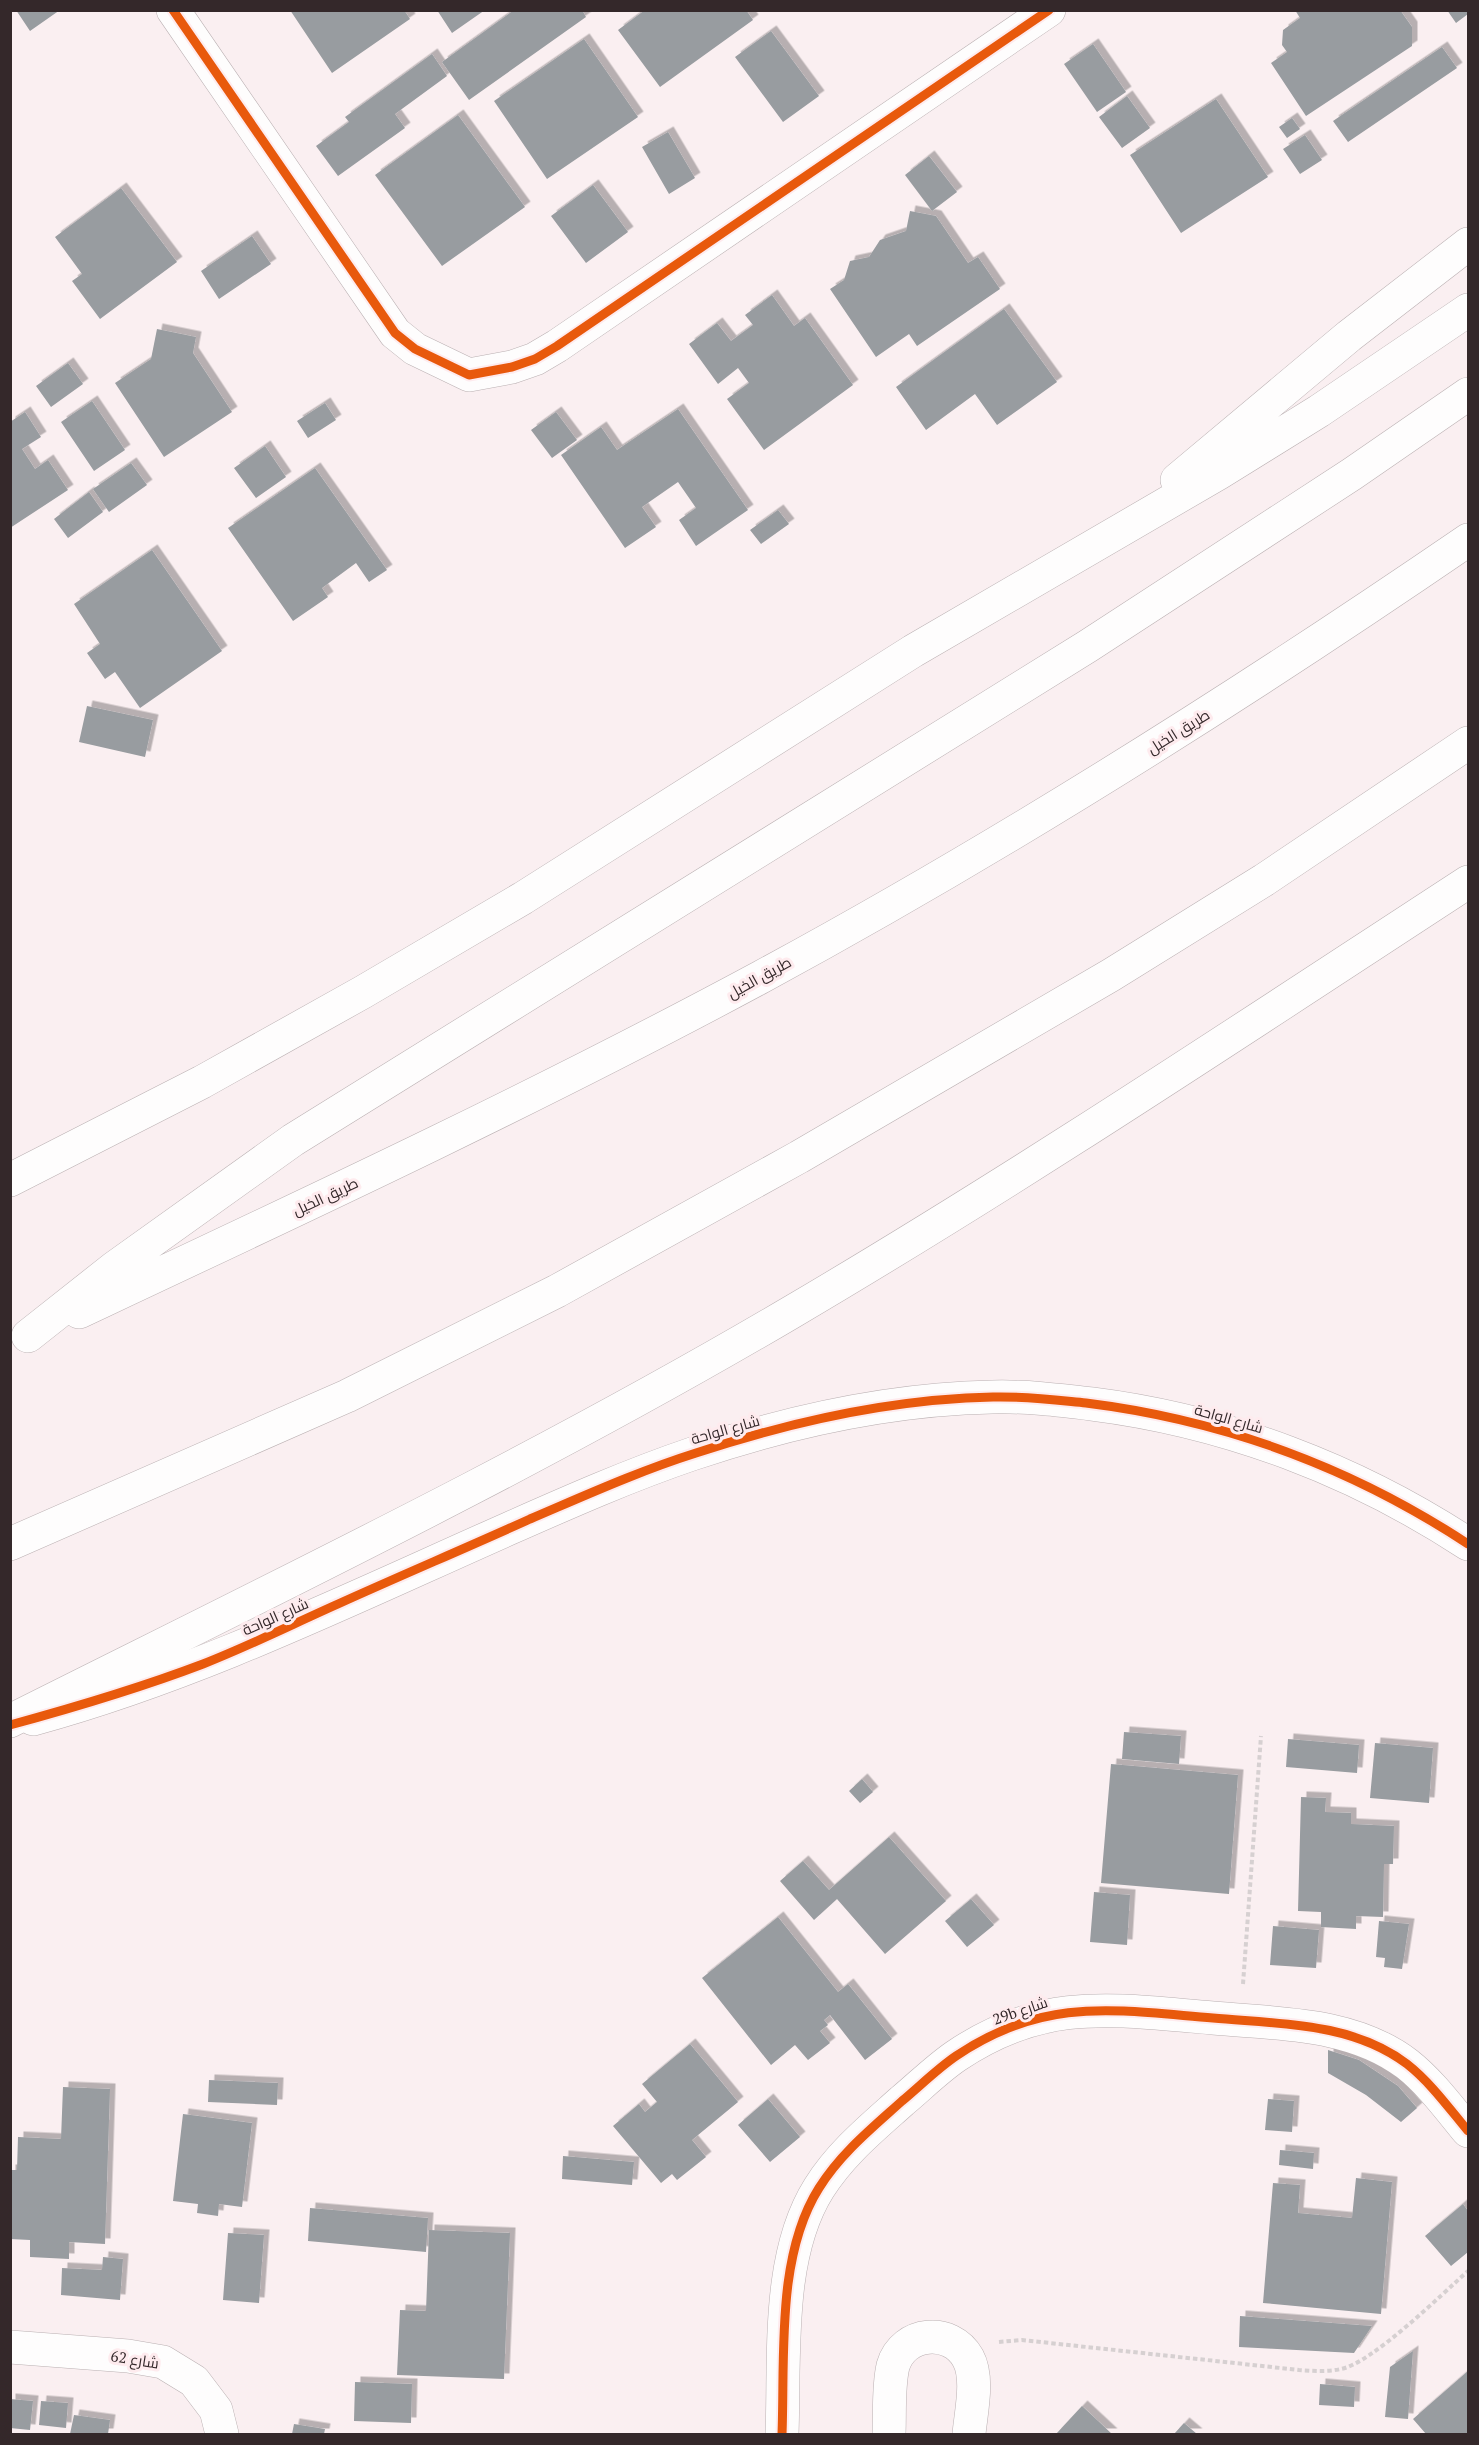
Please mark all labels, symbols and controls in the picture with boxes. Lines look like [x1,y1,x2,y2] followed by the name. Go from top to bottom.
[1143,704,1214,759] street label: طريق الخيل
[724,951,795,1004] street label: طريق الخيل
[289,1172,361,1221] street label: طريق الخيل
[1192,1399,1266,1439] street label: شارع الواحة
[688,1410,762,1450] street label: شارع الواحة
[239,1593,312,1641] street label: شارع الواحة
[990,1991,1051,2031] street label: 29b شارع
[109,2345,161,2375] street label: شارع 62

